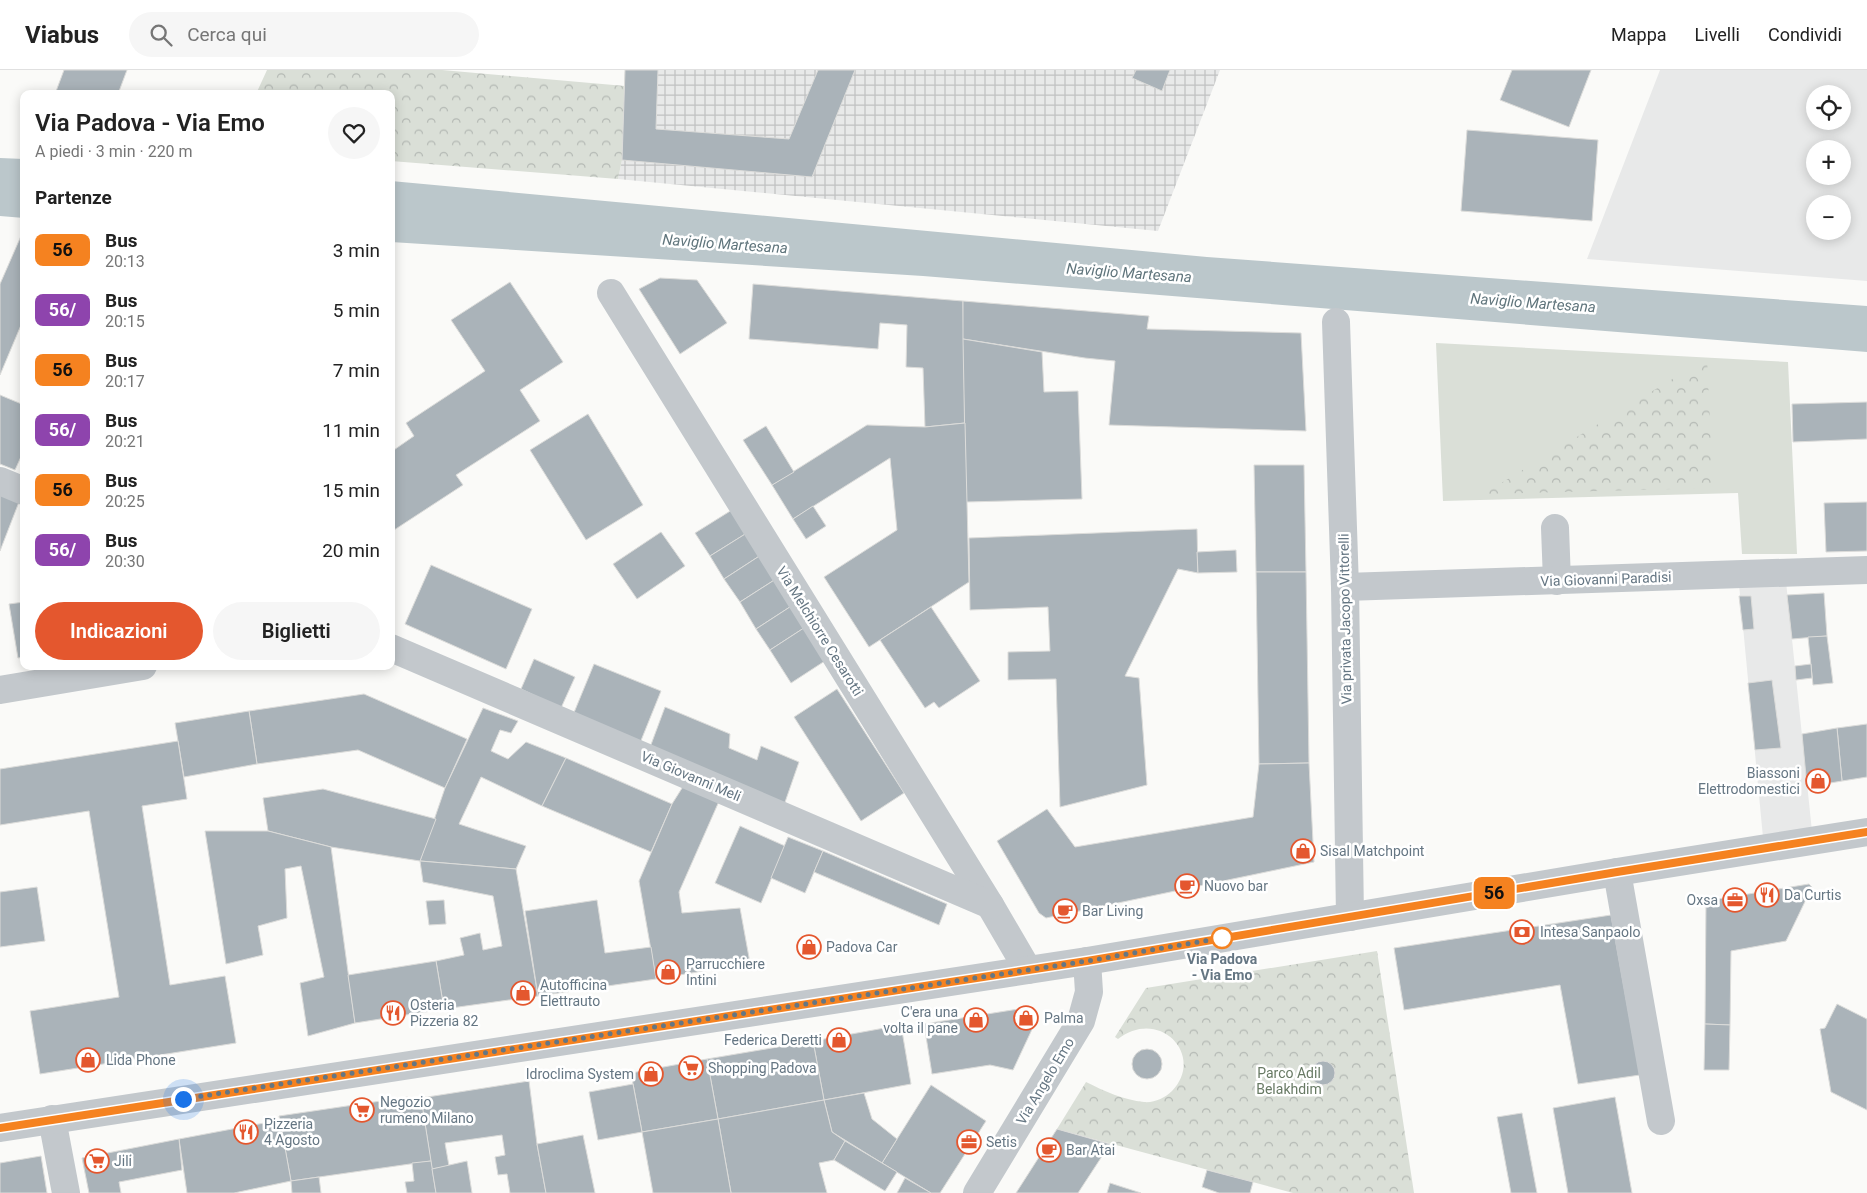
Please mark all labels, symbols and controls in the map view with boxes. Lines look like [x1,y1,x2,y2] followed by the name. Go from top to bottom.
[129,12,479,57] search box
[25,21,99,49] text: Viabus
[147,21,175,49] icon: search
[187,23,267,46] text: Cerca qui
[1611,24,1667,45] text: Mappa
[1695,24,1740,45] text: Livelli
[1768,24,1842,45] text: Condividi
[1806,85,1851,240] map controls
[1806,85,1851,130] button: locate
[328,107,380,159] button: heart
[35,109,265,137] text: Via Padova - Via Emo
[1806,140,1851,185] button: +
[35,142,193,161] text: A piedi · 3 min · 220 m
[35,186,112,209] text: Partenze
[1806,195,1851,240] button: −
[105,229,138,252] text: Bus
[662,231,788,257] water label: Naviglio Martesana
[52,239,73,260] text: 56
[333,239,380,262] text: 3 min
[105,252,145,271] text: 20:13
[1066,260,1192,286] water label: Naviglio Martesana
[105,289,138,312] text: Bus
[1470,290,1596,316] water label: Naviglio Martesana
[49,299,76,320] text: 56/
[333,299,380,322] text: 5 min
[105,312,145,331] text: 20:15
[105,349,138,372] text: Bus
[52,359,73,380] text: 56
[333,359,380,382] text: 7 min
[105,372,145,391] text: 20:17
[105,409,138,432] text: Bus
[49,419,76,440] text: 56/
[322,419,380,442] text: 11 min
[105,432,145,451] text: 20:21
[105,469,138,492] text: Bus
[52,479,73,500] text: 56
[322,479,380,502] text: 15 min
[105,492,145,511] text: 20:25
[105,529,138,552] text: Bus
[1336,533,1354,705] street label: Via privata Jacopo Vittorelli
[49,539,76,560] text: 56/
[322,539,380,562] text: 20 min
[105,552,145,571] text: 20:30
[774,563,866,699] street label: Via Melchiorre Cesarotti
[1540,569,1672,589] street label: Via Giovanni Paradisi
[35,602,203,660] button: Indicazioni
[213,602,380,660] button: Biglietti
[638,748,744,804] street label: Via Giovanni Meli
[1698,765,1800,797] place label: Biassoni Elettrodomestici
[1805,768,1831,794] shop icon: Biassoni Elettrodomestici
[1290,838,1316,864] shop icon: Sisal Matchpoint
[1320,843,1425,859] place label: Sisal Matchpoint
[1174,873,1200,899] cafe icon: Nuovo bar
[1472,877,1516,909] line badge: 56
[1204,878,1268,894] place label: Nuovo bar
[1484,882,1504,903] text: 56
[1754,882,1780,908] restaurant icon: Da Curtis
[1722,887,1748,913] office icon: Oxsa
[1784,887,1841,903] place label: Da Curtis
[1687,892,1718,908] place label: Oxsa
[1052,898,1078,924] cafe icon: Bar Living
[1082,903,1143,919] place label: Bar Living
[1509,919,1535,945] bank icon: Intesa Sanpaolo
[1540,924,1640,940] place label: Intesa Sanpaolo
[1211,927,1233,949] marker: Via Padova - Via Emo
[796,934,822,960] shop icon: Padova Car
[826,939,898,955] place label: Padova Car
[1187,951,1258,983] place label: Via Padova - Via Emo
[686,956,765,988] place label: Parrucchiere Intini
[655,959,681,985] shop icon: Parrucchiere Intini
[540,977,607,1009] place label: Autofficina Elettrauto
[510,980,536,1006] shop icon: Autofficina Elettrauto
[410,997,479,1029] place label: Osteria Pizzeria 82
[380,1000,406,1026] restaurant icon: Osteria Pizzeria 82
[883,1004,958,1036] place label: C'era una volta il pane
[1013,1005,1039,1031] shop icon: Palma
[963,1007,989,1033] shop icon: C'era una volta il pane
[1044,1010,1084,1026] place label: Palma
[826,1027,852,1053] shop icon: Federica Deretti
[724,1032,822,1048] place label: Federica Deretti
[1013,1035,1077,1127] street label: Via Angelo Emo
[75,1047,101,1073] shop icon: Lida Phone
[106,1052,176,1068] place label: Lida Phone
[678,1055,704,1081] supermarket icon: Shopping Padova
[708,1060,817,1076] place label: Shopping Padova
[638,1061,664,1087] shop icon: Idroclima System
[1256,1065,1322,1097] park label: Parco Adil Belakhdim
[526,1066,634,1082] place label: Idroclima System
[171,1087,196,1112] your location
[380,1094,474,1126] place label: Negozio rumeno Milano
[349,1097,375,1123] supermarket icon: Negozio rumeno Milano
[264,1116,320,1148] place label: Pizzeria 4 Agosto
[233,1119,259,1145] restaurant icon: Pizzeria 4 Agosto
[956,1129,982,1155] office icon: Setis
[986,1134,1017,1150] place label: Setis
[1036,1137,1062,1163] cafe icon: Bar Atai
[1066,1142,1115,1158] place label: Bar Atai
[84,1148,110,1174] supermarket icon: Jili
[114,1153,132,1169] place label: Jili

